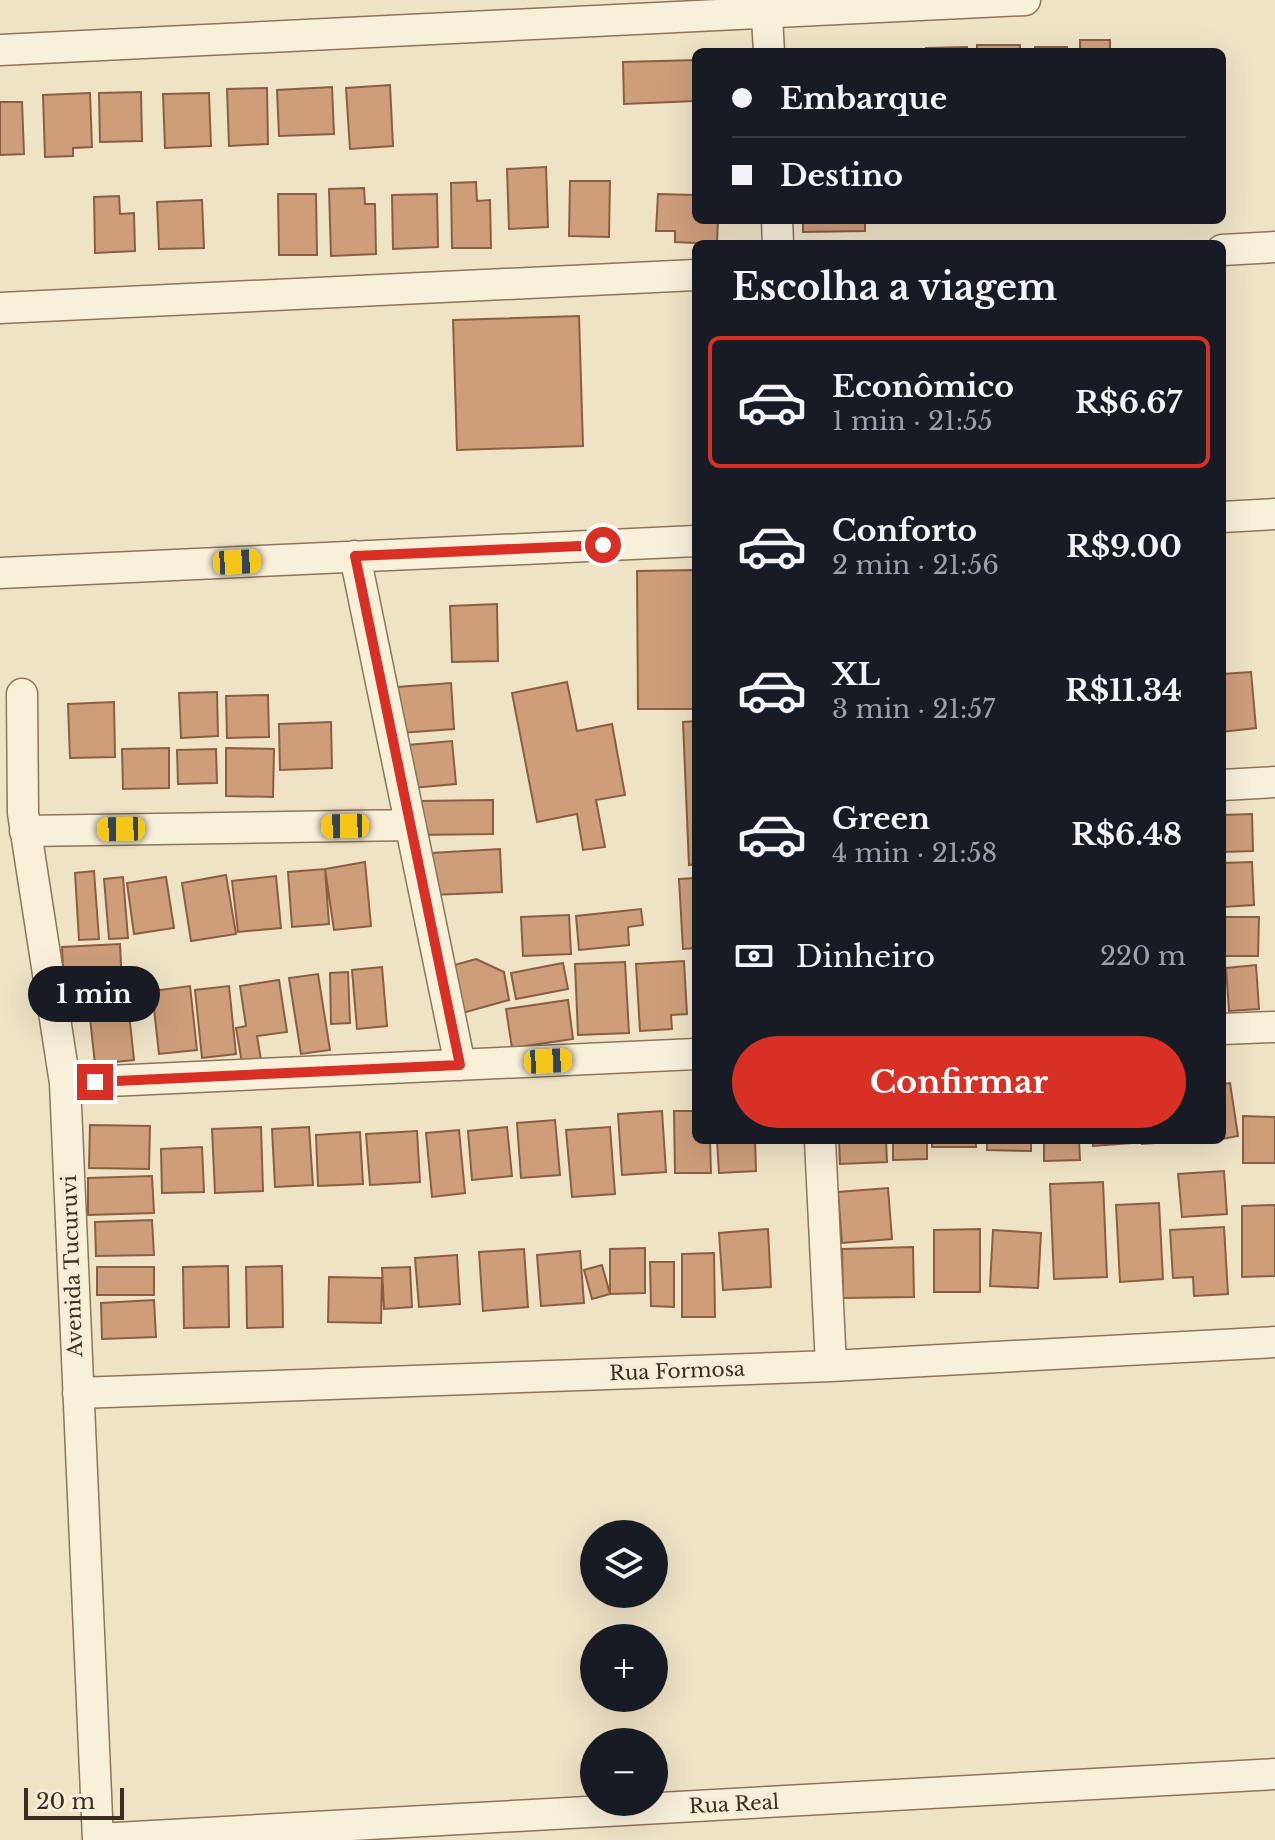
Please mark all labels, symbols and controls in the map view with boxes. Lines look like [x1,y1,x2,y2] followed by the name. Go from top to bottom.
[780,80,947,117] text: Embarque
[780,157,903,194] text: Destino
[732,265,1057,310] text: Escolha a viagem
[736,366,808,438] icon: car
[832,368,1014,405] text: Econômico
[1075,384,1182,421] text: R$6.67
[832,405,993,437] text: 1 min · 21:55
[736,510,808,582] icon: car
[832,512,977,549] text: Conforto
[585,527,621,563] route start
[1066,528,1182,565] text: R$9.00
[212,549,262,575] car
[832,549,999,581] text: 2 min · 21:56
[736,654,808,726] icon: car
[832,656,880,693] text: XL
[1065,672,1182,709] text: R$11.34
[832,693,995,725] text: 3 min · 21:57
[736,798,808,870] icon: car
[832,800,930,837] text: Green
[321,814,369,838] car
[1071,816,1182,853] text: R$6.48
[97,817,145,841] car
[832,837,997,869] text: 4 min · 21:58
[732,934,776,978] icon: cash
[796,938,935,975] text: Dinheiro
[1100,940,1186,972] text: 220 m
[29,966,161,1022] callout: 1 min
[56,978,132,1010] text: 1 min
[732,1036,1186,1128] button: Confirmar
[523,1048,573,1074] car
[77,1064,113,1100] route end
[57,1174,87,1358] street label: Avenida Tucuruvi
[609,1357,746,1385] street label: Rua Formosa
[580,1520,668,1816] map controls
[580,1520,668,1608] button: layers
[580,1624,668,1712] button: +
[580,1728,668,1816] button: −
[24,1784,124,1820] scale bar
[36,1788,95,1815] text: 20 m
[688,1790,780,1818] street label: Rua Real

